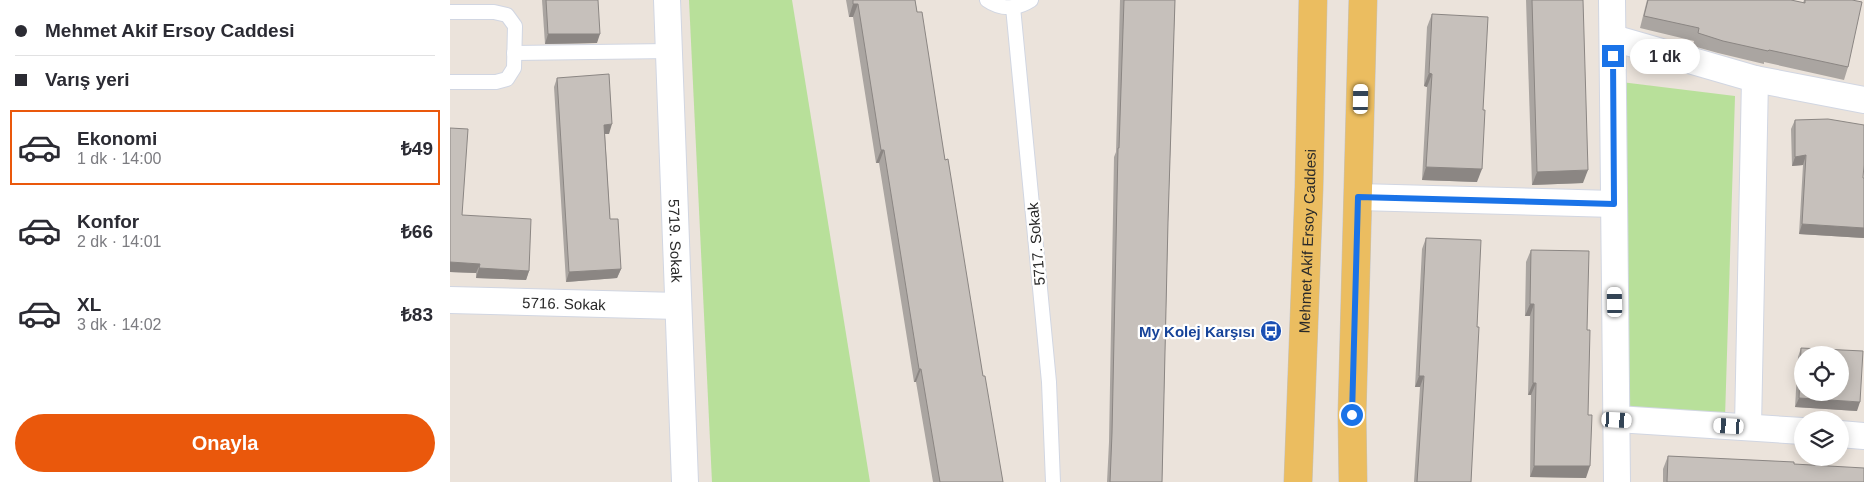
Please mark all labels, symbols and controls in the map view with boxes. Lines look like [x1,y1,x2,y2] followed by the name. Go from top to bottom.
[45,20,295,41] text: Mehmet Akif Ersoy Caddesi
[1630,38,1700,74] callout: 1 dk
[1602,45,1624,67] route end
[1649,48,1681,65] text: 1 dk
[45,69,130,90] text: Varış yeri
[1353,84,1368,114] car
[17,125,62,170] icon: car
[77,128,157,149] text: Ekonomi
[401,138,433,159] text: ₺49
[1295,149,1318,334] street label: Mehmet Akif Ersoy Caddesi
[77,150,162,167] text: 1 dk · 14:00
[666,199,686,283] street label: 5719. Sokak
[1024,201,1048,286] street label: 5717. Sokak
[17,208,62,253] icon: car
[77,211,139,232] text: Konfor
[401,221,433,242] text: ₺66
[77,233,162,250] text: 2 dk · 14:01
[1607,287,1622,317] car
[17,291,62,336] icon: car
[522,293,606,313] street label: 5716. Sokak
[77,294,101,315] text: XL
[401,304,433,325] text: ₺83
[77,316,162,333] text: 3 dk · 14:02
[1259,319,1283,343] bus stop icon: My Kolej Karşısı
[1139,323,1255,340] place label: My Kolej Karşısı
[1794,346,1849,466] map controls
[1794,346,1849,401] button: locate
[1341,404,1363,426] route start
[1794,411,1849,466] button: layers
[1601,412,1632,428] car
[15,414,435,472] button: Onayla
[1713,418,1744,434] car

